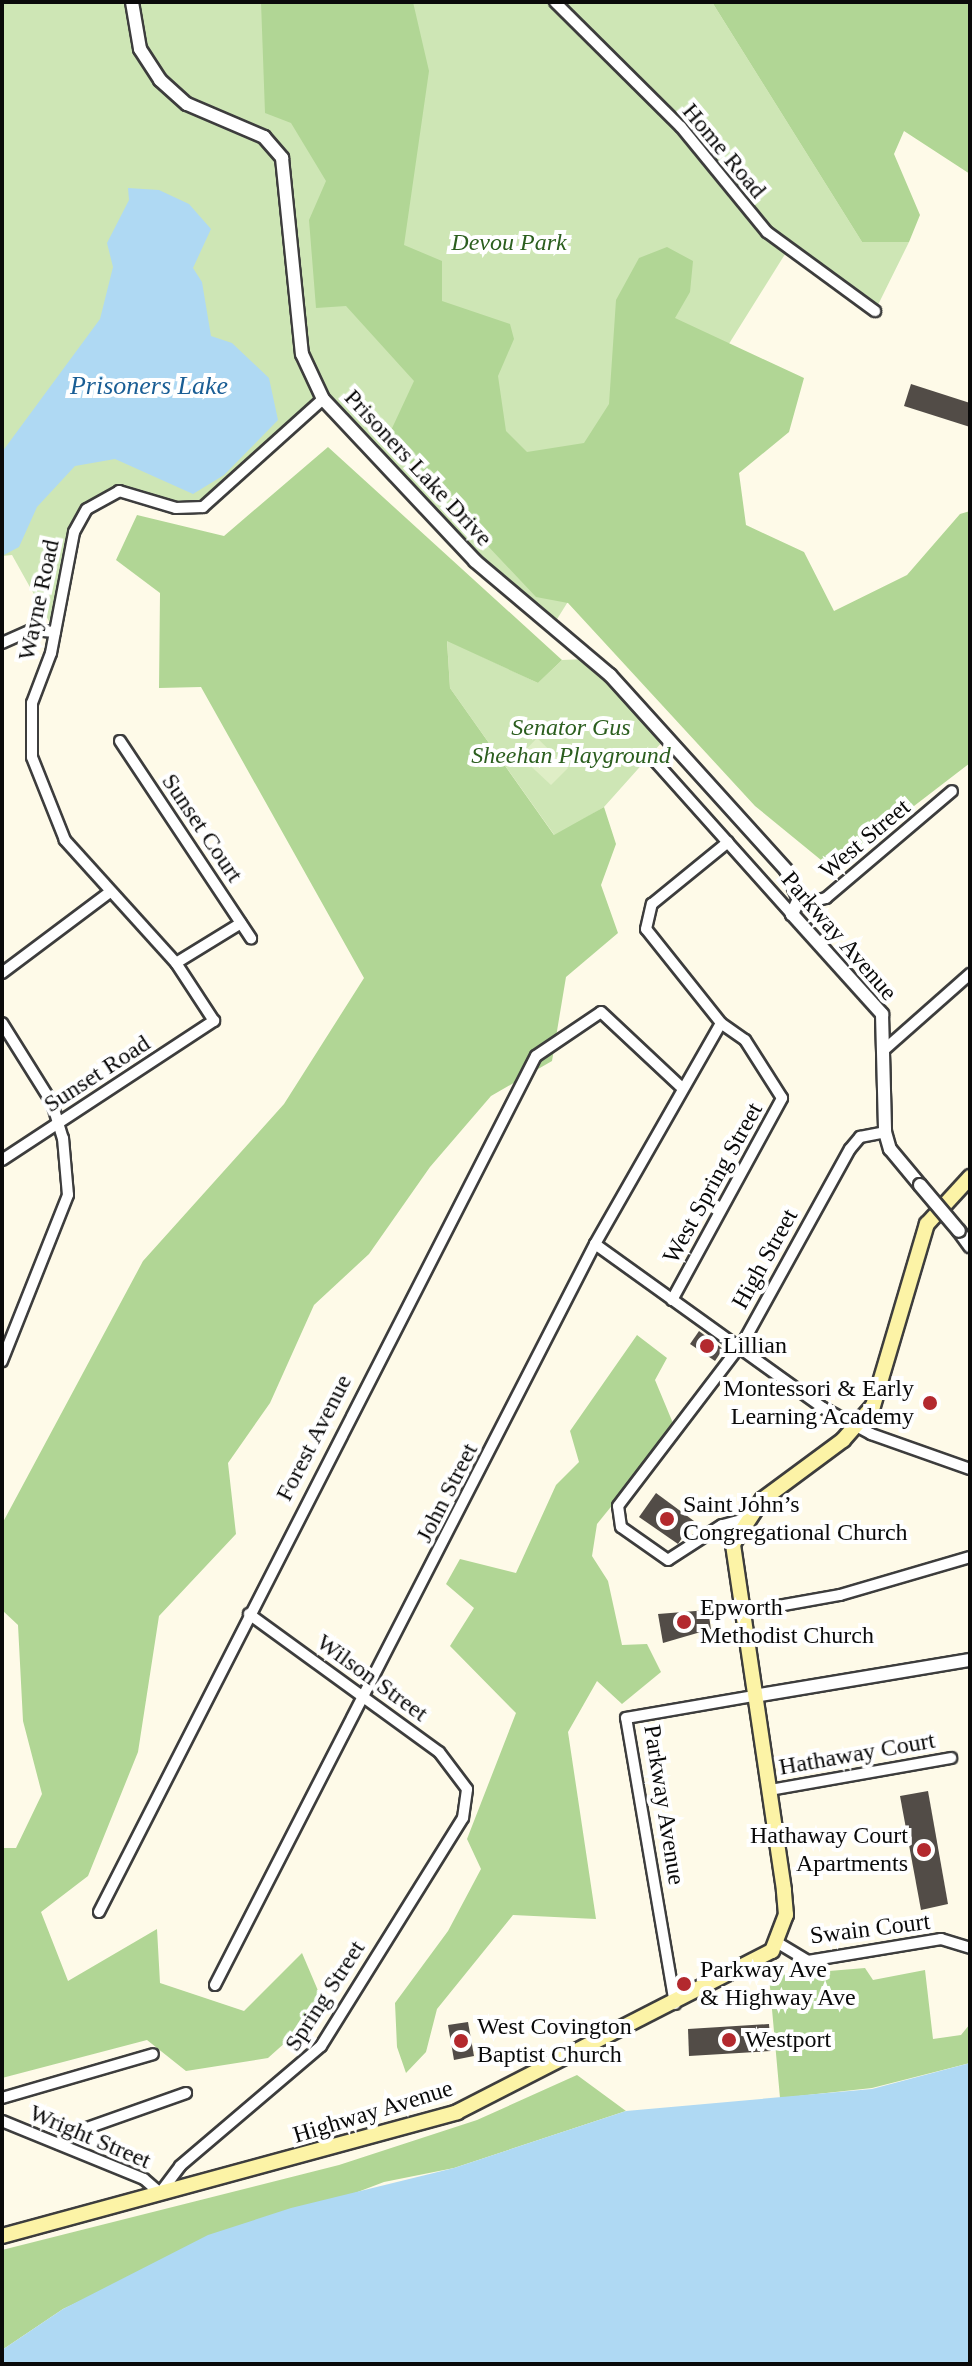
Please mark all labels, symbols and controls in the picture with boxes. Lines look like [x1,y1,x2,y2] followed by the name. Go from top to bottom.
[676,98,772,204] street label: Home Road
[451,229,567,257] park label: Devou Park
[70,370,228,402] water label: Prisoners Lake
[338,384,498,552] street label: Prisoners Lake Drive
[12,537,66,663] street label: Wayne Road
[471,714,671,770] park label: Senator Gus Sheehan Playground
[155,768,249,888] street label: Sunset Court
[814,793,916,885] street label: West Street
[775,865,903,1007] street label: Parkway Avenue
[39,1029,155,1119] street label: Sunset Road
[657,1098,769,1268] street label: West Spring Street
[726,1204,804,1314] street label: High Street
[723,1332,787,1360] place label: Lillian
[698,1337,716,1355] marker: Lillian
[270,1370,358,1506] street label: Forest Avenue
[723,1375,914,1431] place label: Montessori & Early Learning Academy
[921,1394,939,1412] marker: Montessori & Early Learning Academy
[410,1439,484,1547] street label: John Street
[683,1491,908,1547] place label: Saint John’s Congregational Church
[658,1510,676,1528] marker: Saint John’s Congregational Church
[700,1594,874,1650] place label: Epworth Methodist Church
[675,1613,693,1631] marker: Epworth Methodist Church
[311,1628,433,1728] street label: Wilson Street
[637,1722,691,1888] street label: Parkway Avenue
[777,1726,937,1782] street label: Hathaway Court
[750,1822,908,1878] place label: Hathaway Court Apartments
[915,1841,933,1859] marker: Hathaway Court Apartments
[808,1907,932,1951] street label: Swain Court
[279,1935,371,2057] street label: Spring Street
[700,1956,857,2012] place label: Parkway Ave & Highway Ave
[675,1975,693,1993] marker: Parkway Ave & Highway Ave
[477,2013,632,2069] place label: West Covington Baptist Church
[745,2026,831,2054] place label: Westport
[720,2031,738,2049] marker: Westport
[452,2032,470,2050] marker: West Covington Baptist Church
[289,2074,457,2150] street label: Highway Avenue
[25,2099,155,2175] street label: Wright Street

